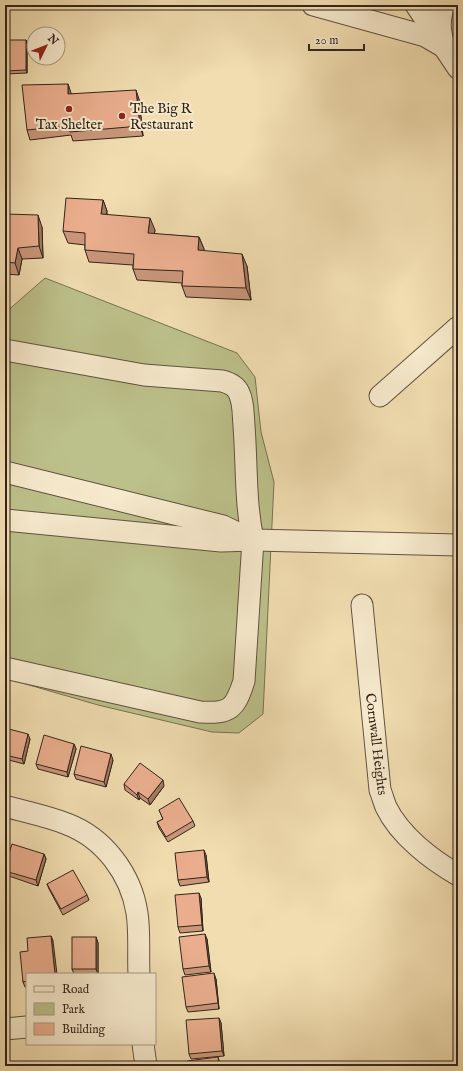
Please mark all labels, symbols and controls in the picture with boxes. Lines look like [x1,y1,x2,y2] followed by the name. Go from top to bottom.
[26,26,66,66] north arrow
[309,26,364,52] scale bar
[44,31,61,48] text: N
[315,33,338,48] text: 20 m
[130,100,194,134] place label: The Big R Restaurant
[64,104,74,114] marker: Tax Shelter
[117,111,127,121] marker: The Big R Restaurant
[36,116,102,134] place label: Tax Shelter
[361,692,391,796] street label: Cornwall Heights
[26,973,156,1045] legend
[62,982,90,997] text: Road
[62,1002,85,1017] text: Park
[62,1022,106,1037] text: Building

